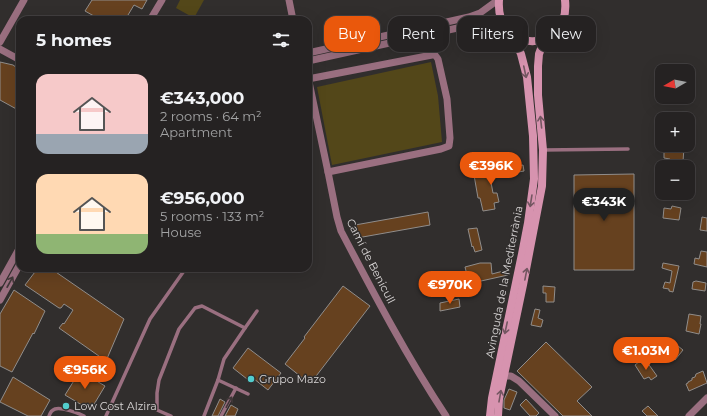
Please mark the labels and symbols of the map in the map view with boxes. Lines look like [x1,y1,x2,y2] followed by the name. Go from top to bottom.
[655,64,695,104] north arrow
[522,65,530,78] one-way arrow
[537,116,545,129] one-way arrow
[463,152,519,186] pin: €396K
[576,188,632,222] pin: €343K
[527,194,535,207] one-way arrow
[482,205,526,359] street label: Avinguda de la Mediterrània
[344,216,398,306] street label: Camí de Benicull
[522,268,530,281] one-way arrow
[422,271,478,305] pin: €970K
[7,277,14,289] one-way arrow
[502,322,510,335] one-way arrow
[613,337,679,371] pin: €1.03M
[57,356,113,390] pin: €956K
[259,372,326,386] place label: Grupo Mazo
[246,374,256,384] marker: Grupo Mazo
[496,390,504,403] one-way arrow
[226,396,233,408] one-way arrow
[74,399,157,413] place label: Low Cost Alzira
[61,401,71,411] marker: Low Cost Alzira

